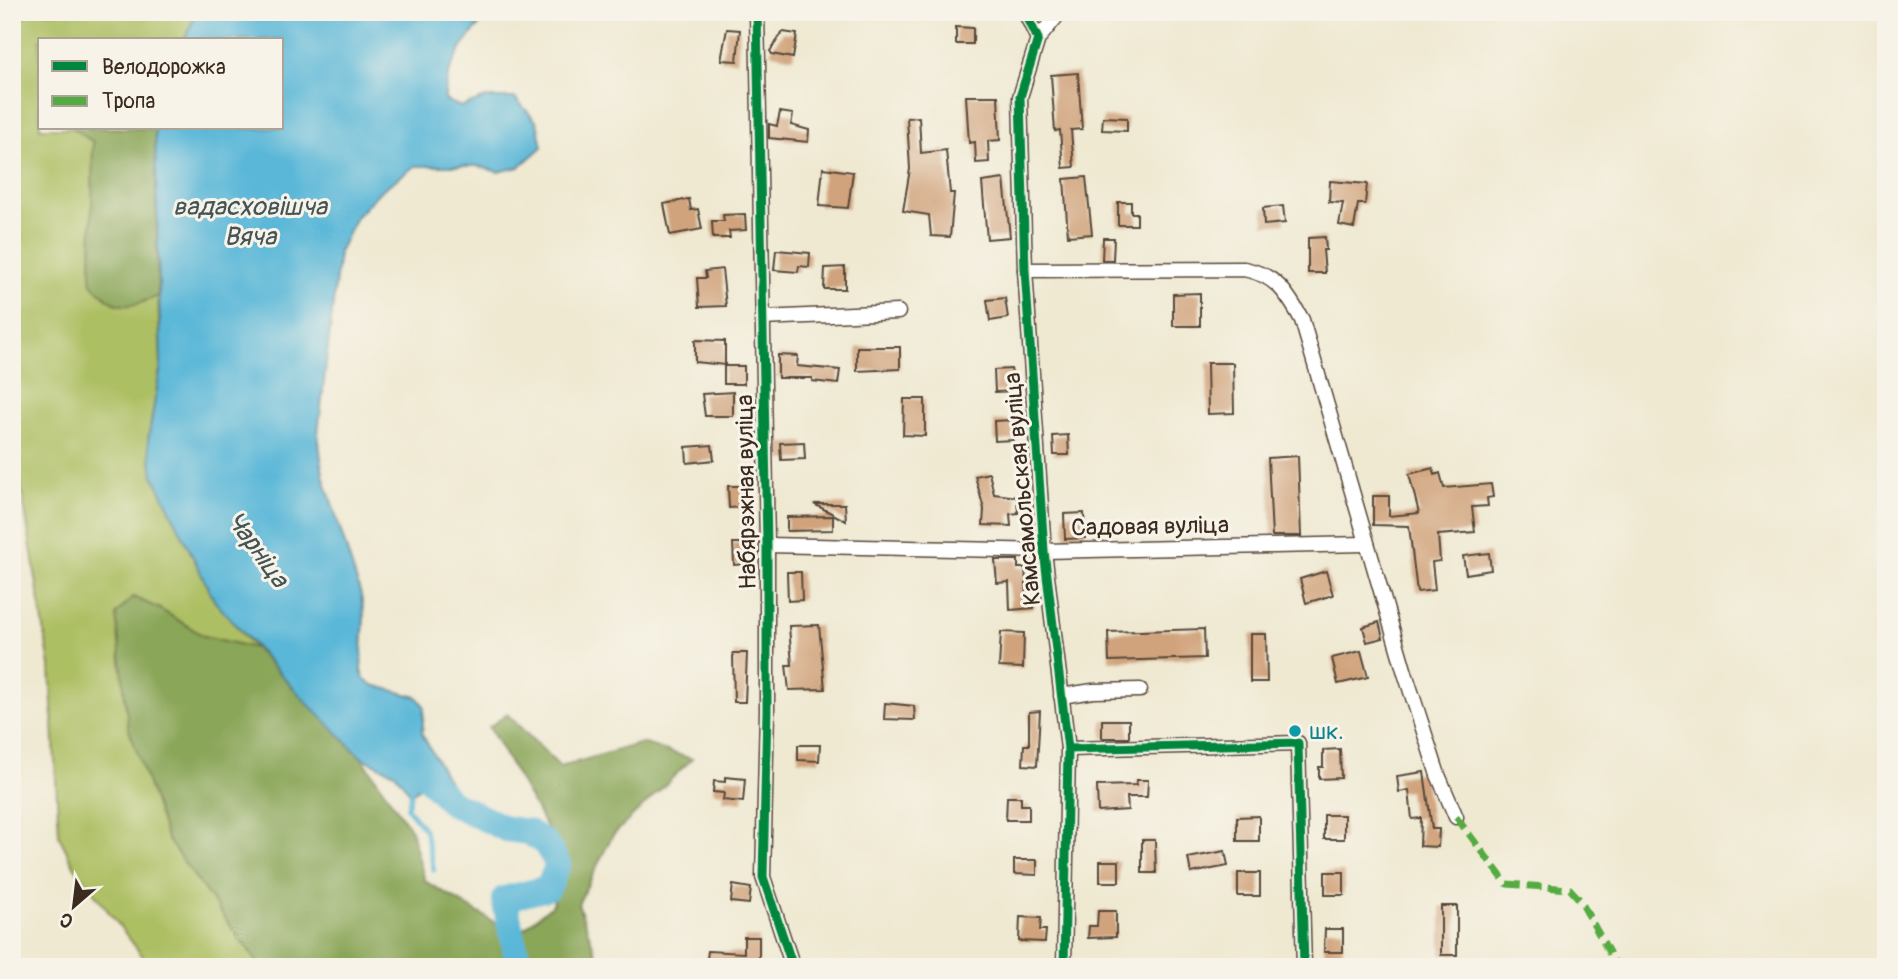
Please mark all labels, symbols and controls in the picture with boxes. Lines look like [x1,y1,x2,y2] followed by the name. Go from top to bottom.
[38,38,284,130] legend
[102,54,226,81] text: Велодорожка
[102,88,155,115] text: Тропа
[173,191,329,253] water label: вадасховішча Вяча
[998,371,1047,607] street label: Камсамольская вуліца
[730,394,763,590] street label: Набярэжная вуліца
[219,505,297,595] water label: Чарніца
[1071,511,1229,542] street label: Садовая вуліца
[1309,717,1344,746] place label: шк.
[1287,723,1303,739] marker: шк.
[38,870,108,940] north arrow
[55,907,77,933] text: С

